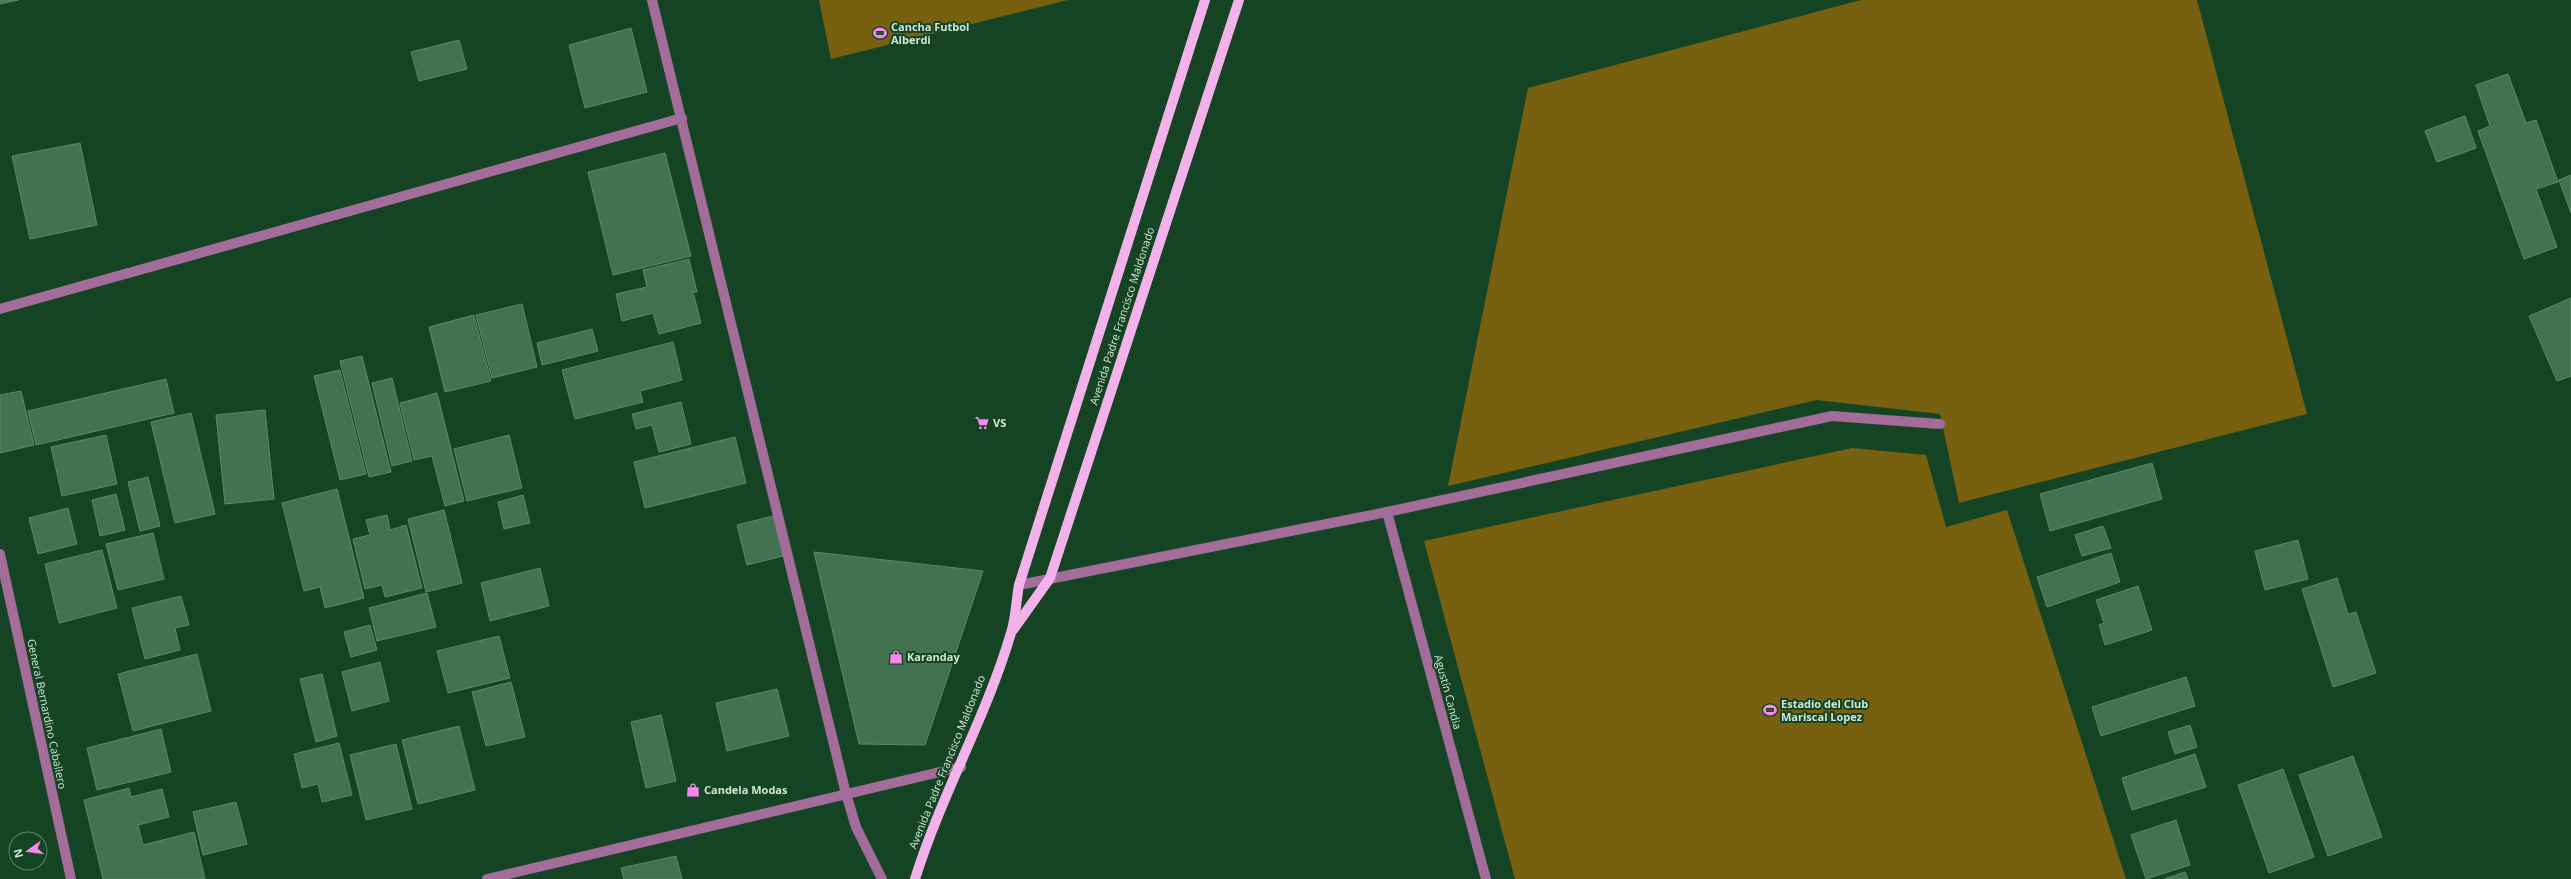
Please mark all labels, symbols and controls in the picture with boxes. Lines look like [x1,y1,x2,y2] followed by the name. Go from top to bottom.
[891,19,969,47] place label: Cancha Futbol Alberdi
[872,25,888,41] sports icon: Cancha Futbol Alberdi
[1086,225,1158,407] street label: Avenida Padre Francisco Maldonado
[974,415,990,431] supermarket icon: VS
[993,415,1006,430] place label: VS
[24,638,71,791] street label: General Bernardino Caballero
[888,649,904,665] shop icon: Karanday
[907,649,960,664] place label: Karanday
[1431,653,1466,731] street label: Agustín Candia
[905,672,989,851] street label: Avenida Padre Francisco Maldonado
[1781,696,1868,724] place label: Estadio del Club Mariscal Lopez
[1762,702,1778,718] sports icon: Estadio del Club Mariscal Lopez
[685,782,701,798] shop icon: Candela Modas
[704,782,788,797] place label: Candela Modas
[8,831,48,871] north arrow
[9,847,26,860] text: N

